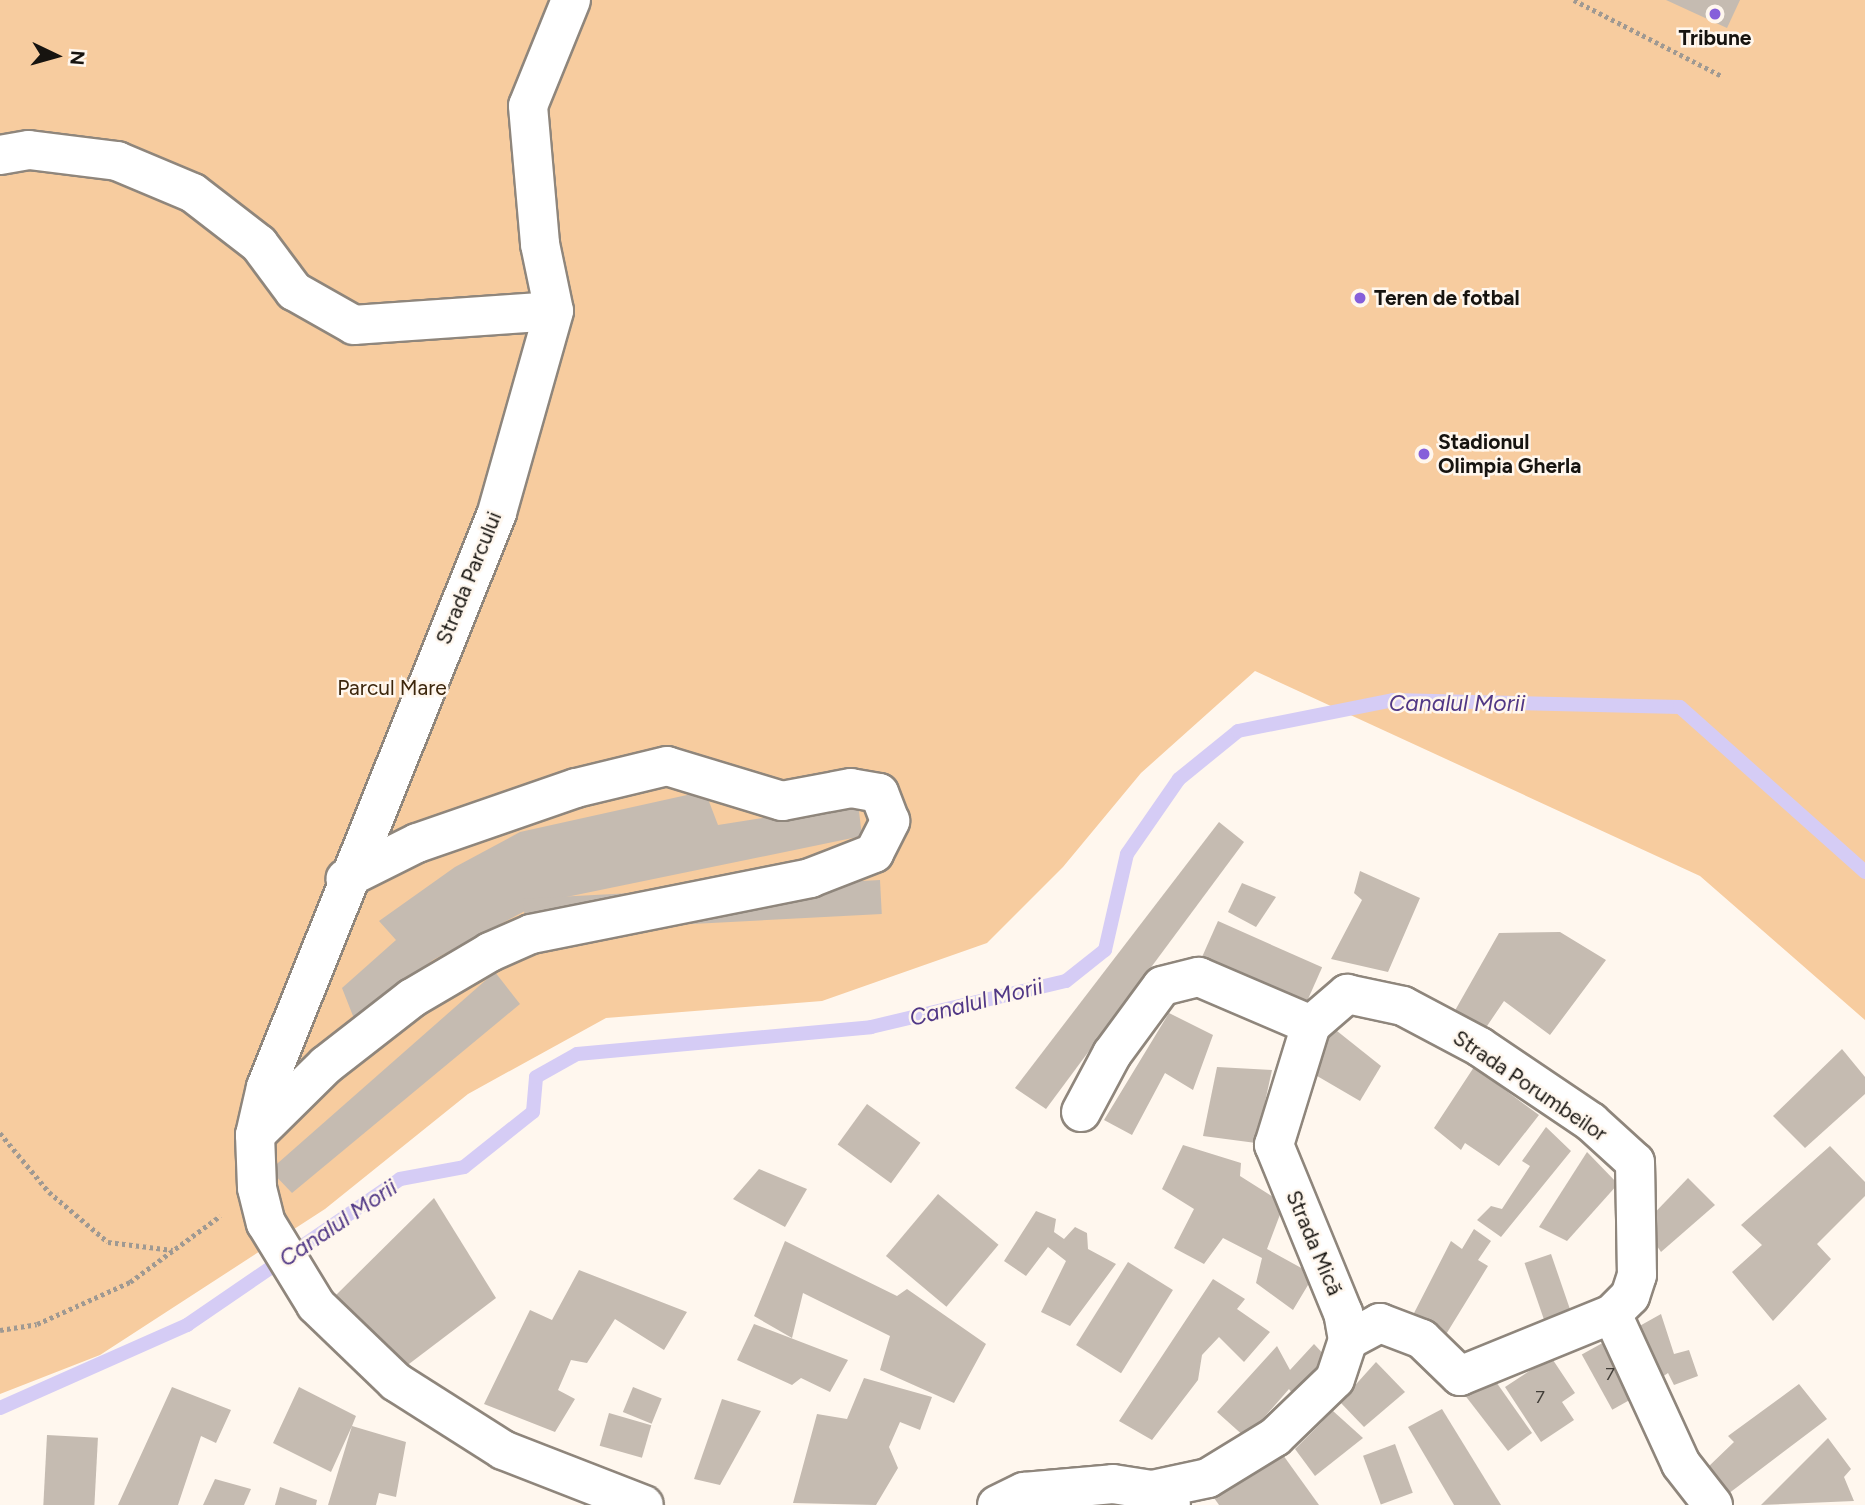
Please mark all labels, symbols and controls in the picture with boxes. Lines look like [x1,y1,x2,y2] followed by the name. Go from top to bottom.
[1707,6,1723,22] marker: Tribune
[21,21,91,91] north arrow
[1679,25,1751,51] place label: Tribune
[65,50,90,66] text: N
[1374,285,1520,311] place label: Teren de fotbal
[1352,290,1368,306] marker: Teren de fotbal
[1438,429,1581,479] place label: Stadionul Olimpia Gherla
[1416,446,1432,462] marker: Stadionul Olimpia Gherla
[431,508,507,648] street label: Strada Parcului
[337,675,447,701] park label: Parcul Mare
[1389,689,1525,717] water label: Canalul Morii
[906,972,1046,1032] water label: Canalul Morii
[1448,1025,1612,1147] street label: Strada Porumbeilor
[274,1173,402,1273] water label: Canalul Morii
[1281,1187,1347,1299] street label: Strada Mică
[1605,1363,1615,1385] house number: 7
[1535,1386,1545,1408] house number: 7

